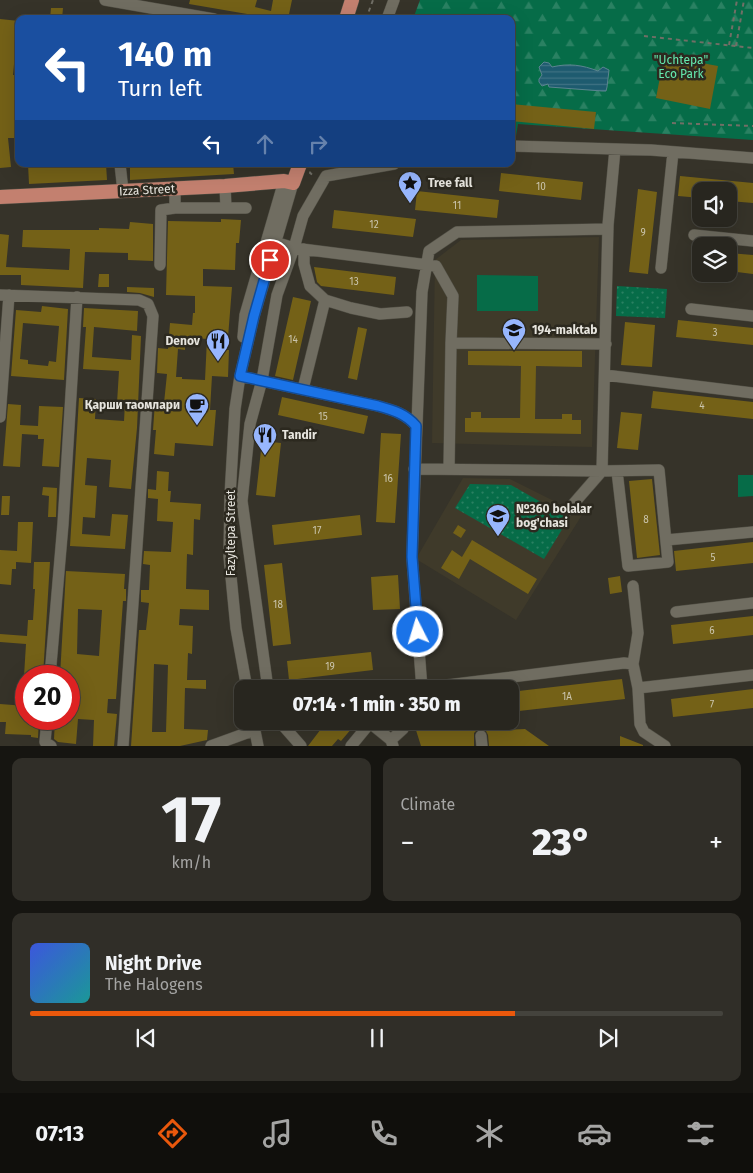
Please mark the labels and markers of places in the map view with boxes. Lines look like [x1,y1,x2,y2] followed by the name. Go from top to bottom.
[397,170,423,204] place icon: Tree fall
[428,176,473,190] place label: Tree fall
[249,239,291,281] pin
[501,317,527,351] school or university icon: 194-maktab
[532,323,597,337] place label: 194-maktab
[205,328,231,362] restaurant icon: Denov
[166,334,201,348] place label: Denov
[184,392,210,426] cafe icon: Қарши таомлари
[85,398,180,412] place label: Қарши таомлари
[252,422,278,456] restaurant icon: Tandir
[282,428,317,442] place label: Tandir
[516,502,592,530] place label: №360 bolalar bog'chasi
[485,503,511,537] school or university icon: №360 bolalar bog'chasi

